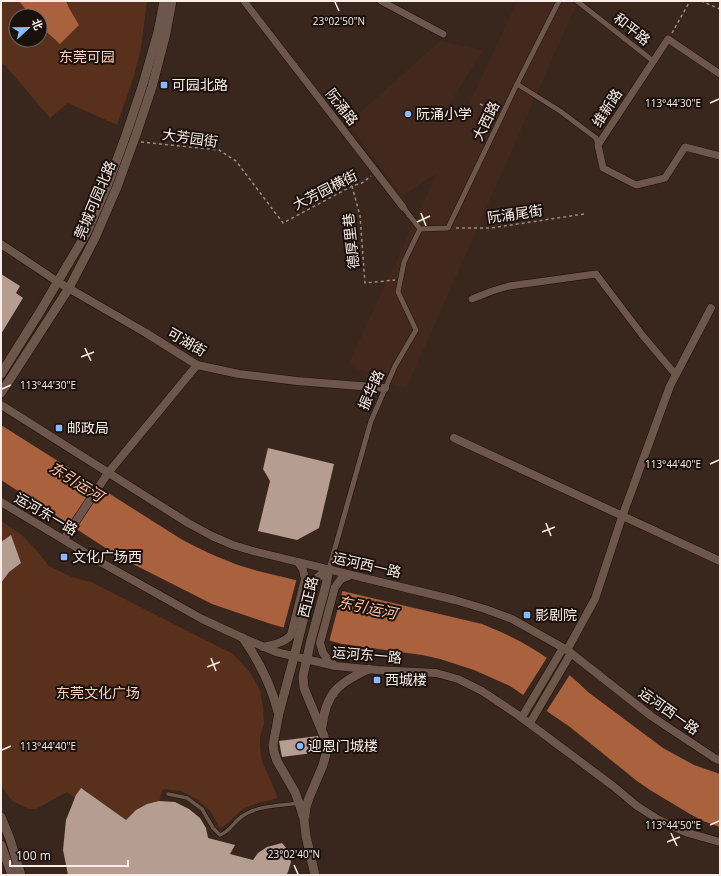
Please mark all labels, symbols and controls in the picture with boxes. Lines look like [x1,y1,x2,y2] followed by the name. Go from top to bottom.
[8,8,48,48] north arrow
[610,8,655,49] street label: 和平路
[313,14,365,28] text: 23°02'50"N
[29,16,47,32] text: 北
[59,47,115,66] park label: 东莞可园
[172,75,228,94] place label: 可园北路
[159,80,169,90] marker: 可园北路
[322,84,363,129] street label: 阮涌路
[587,85,626,131] street label: 维新路
[645,96,701,110] text: 113°44'30"E
[468,98,503,144] street label: 大西路
[416,104,472,123] place label: 阮涌小学
[403,109,413,119] marker: 阮涌小学
[161,124,219,151] street label: 大芳园街
[69,157,120,242] street label: 莞城可园北路
[289,165,360,214] street label: 大芳园横街
[486,200,544,227] street label: 阮涌尾街
[338,212,363,270] street label: 德厚里巷
[164,323,210,360] street label: 可湖街
[353,367,388,413] street label: 振华路
[20,378,76,392] text: 113°44'30"E
[67,418,109,437] place label: 邮政局
[54,423,64,433] marker: 邮政局
[46,457,110,507] water label: 东引运河
[645,457,701,471] text: 113°44'40"E
[11,488,81,539] street label: 运河东一路
[72,547,142,566] place label: 文化广场西
[331,547,403,582] street label: 运河西一路
[59,552,69,562] marker: 文化广场西
[293,574,322,620] street label: 西正路
[336,591,402,624] water label: 东引运河
[535,605,577,624] place label: 影剧院
[522,610,532,620] marker: 影剧院
[331,642,403,667] street label: 运河东一路
[385,670,427,689] place label: 西城楼
[372,675,382,685] marker: 西城楼
[56,683,140,702] park label: 东莞文化广场
[635,683,703,738] street label: 运河西一路
[308,736,378,755] place label: 迎恩门城楼
[20,739,76,753] text: 113°44'40"E
[295,741,305,751] marker: 迎恩门城楼
[645,818,701,832] text: 113°44'50"E
[10,842,128,868] scale bar
[16,847,51,864] text: 100 m
[268,847,320,861] text: 23°02'40"N

